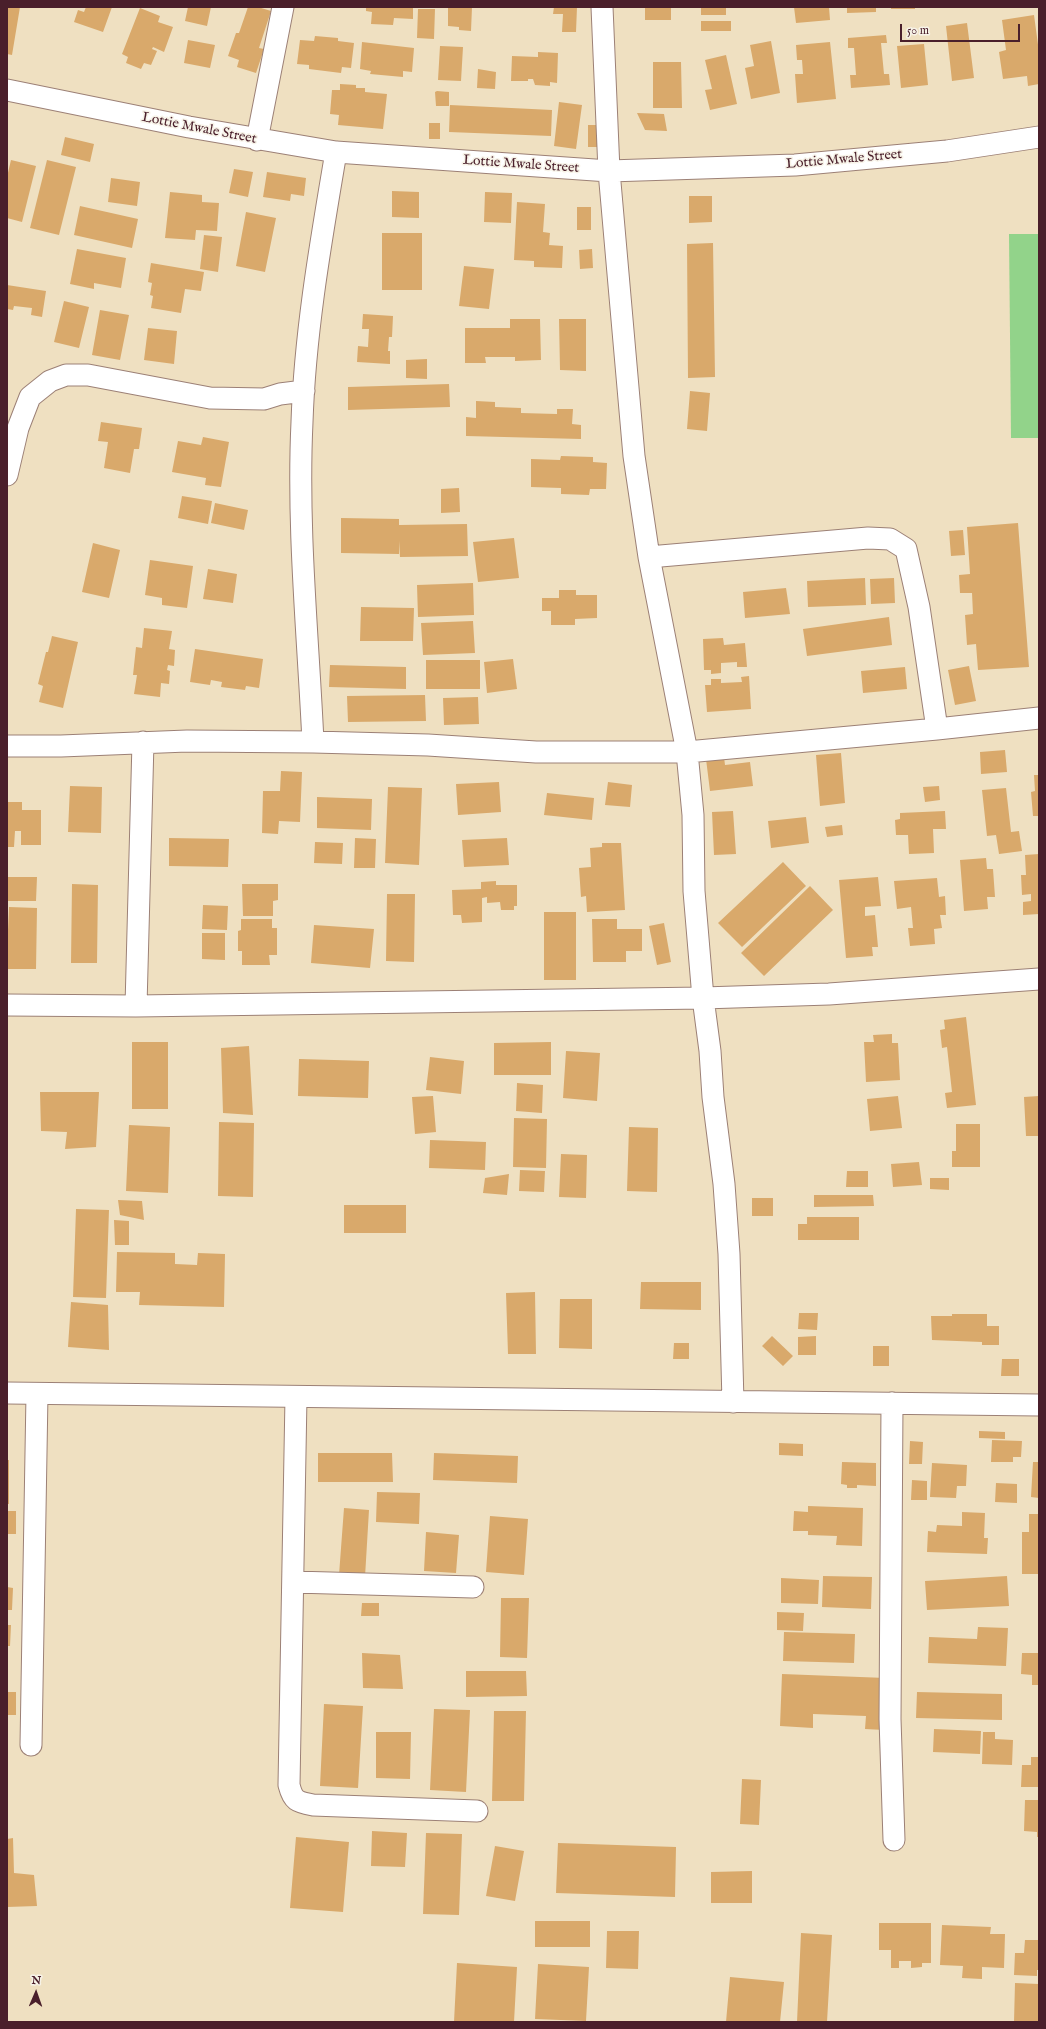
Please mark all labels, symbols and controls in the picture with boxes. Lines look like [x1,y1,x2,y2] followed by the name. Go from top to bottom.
[902,16,1022,42] scale bar
[907,23,929,38] text: 50 m
[140,110,258,148] street label: Lottie Mwale Street
[785,147,903,173] street label: Lottie Mwale Street
[462,153,580,177] street label: Lottie Mwale Street
[16,1973,56,2013] north arrow
[31,1974,41,1988] text: N

